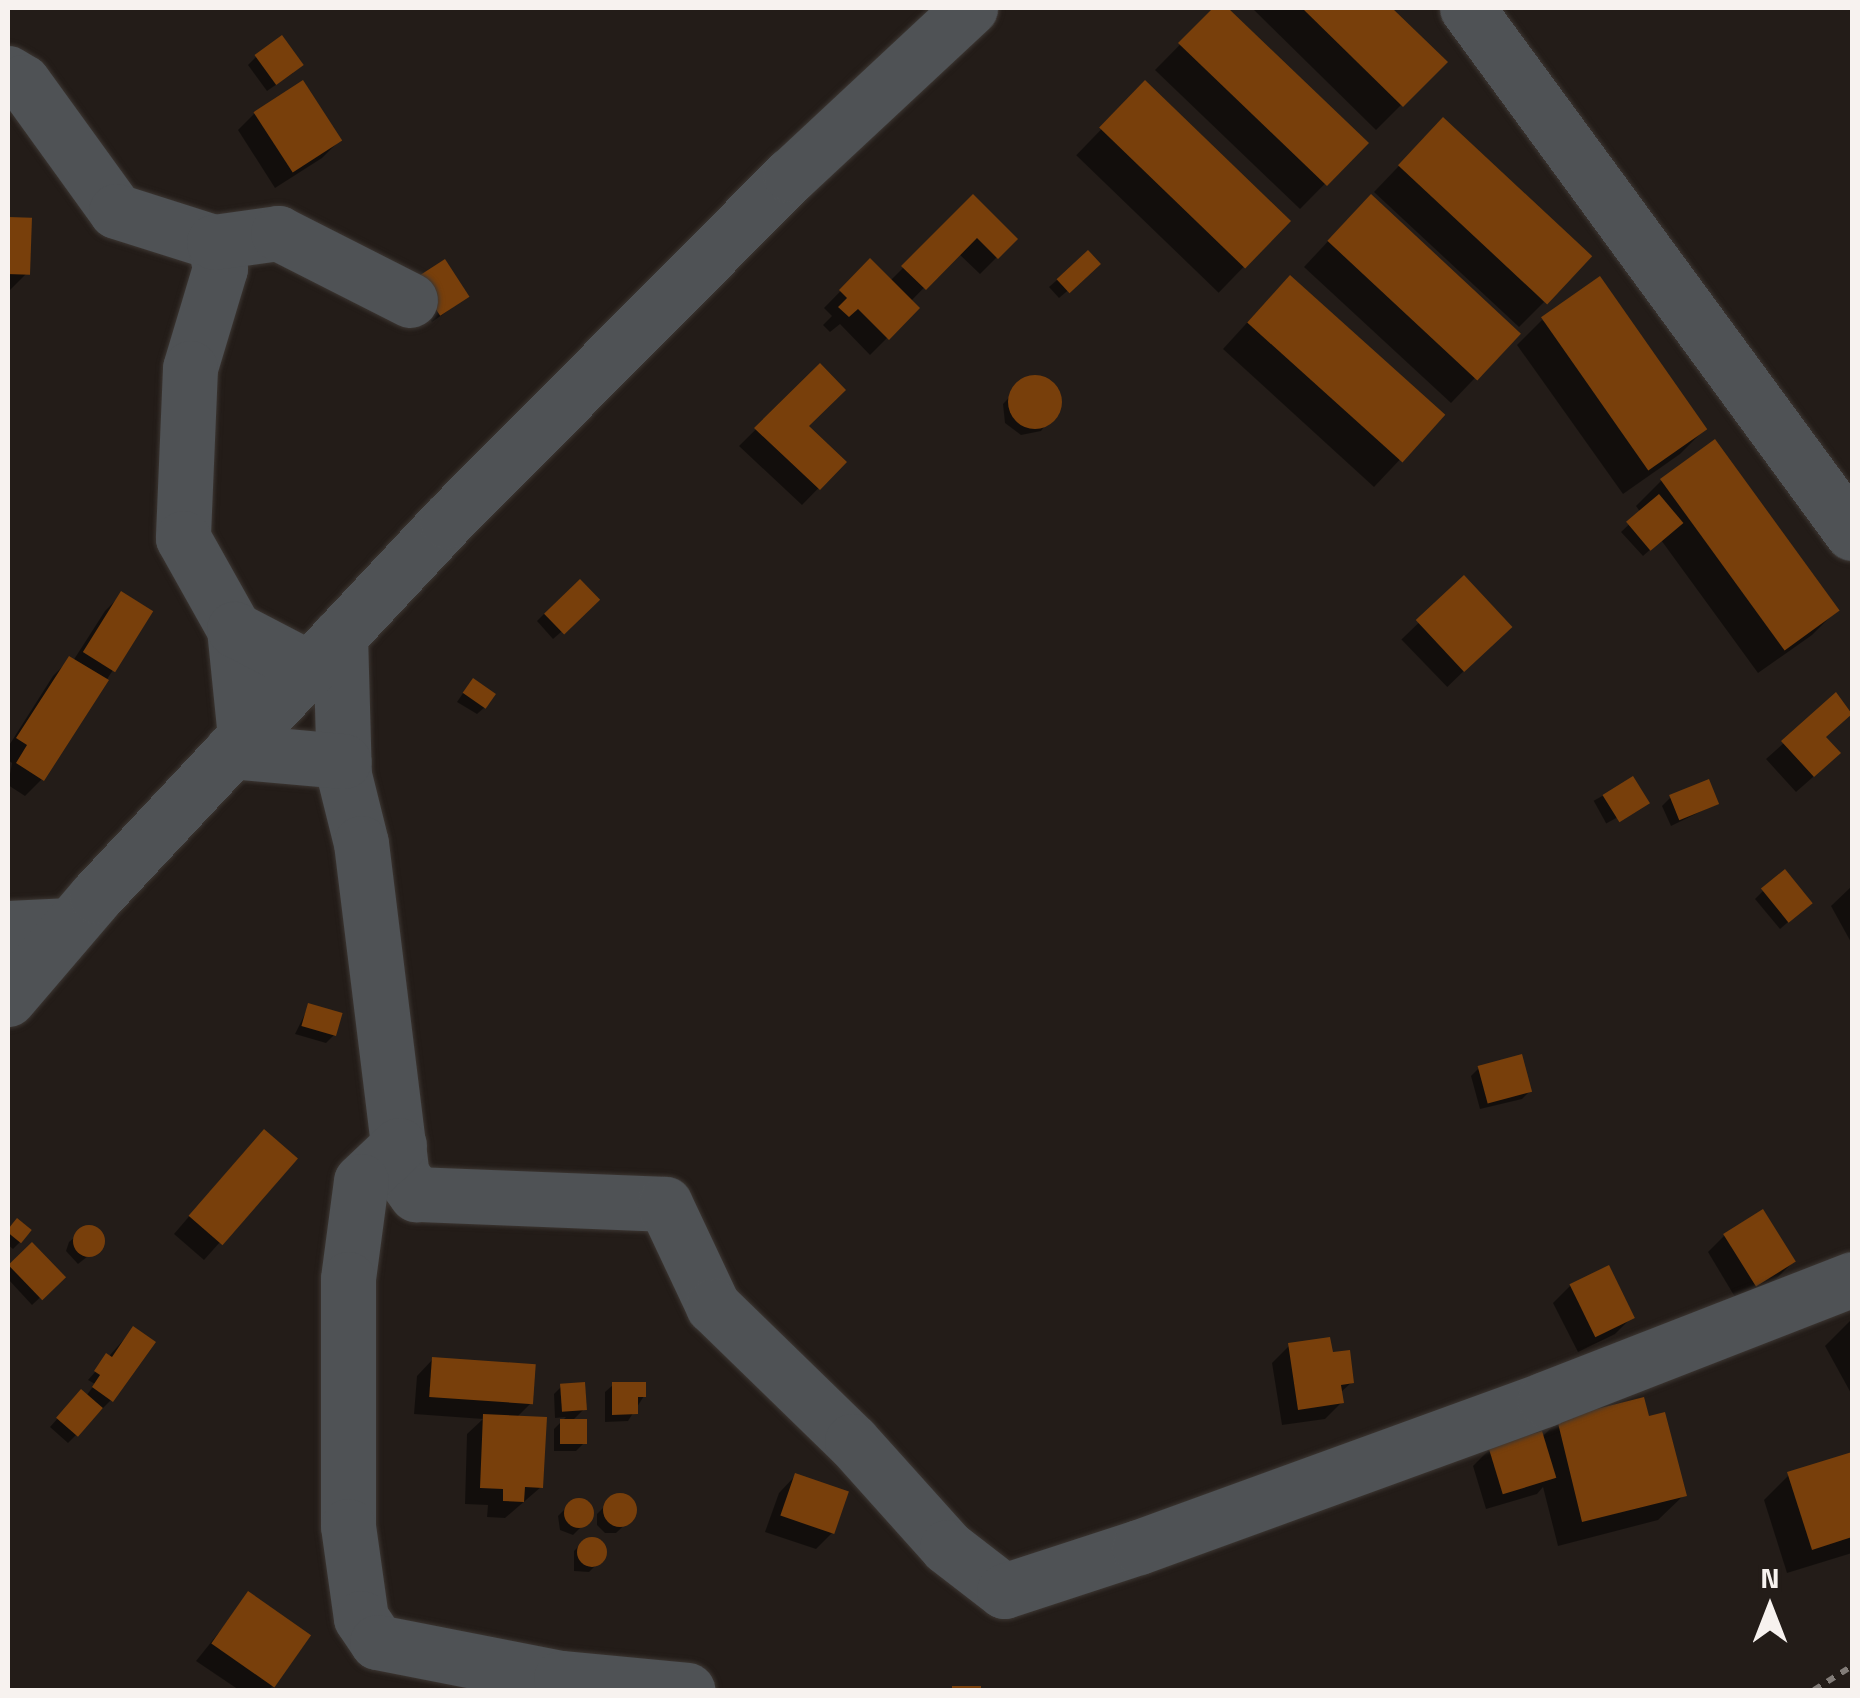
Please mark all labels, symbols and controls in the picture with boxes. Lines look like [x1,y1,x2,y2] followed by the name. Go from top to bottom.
[1760,1556,1780,1599] text: N
[1720,1558,1820,1658] north arrow

